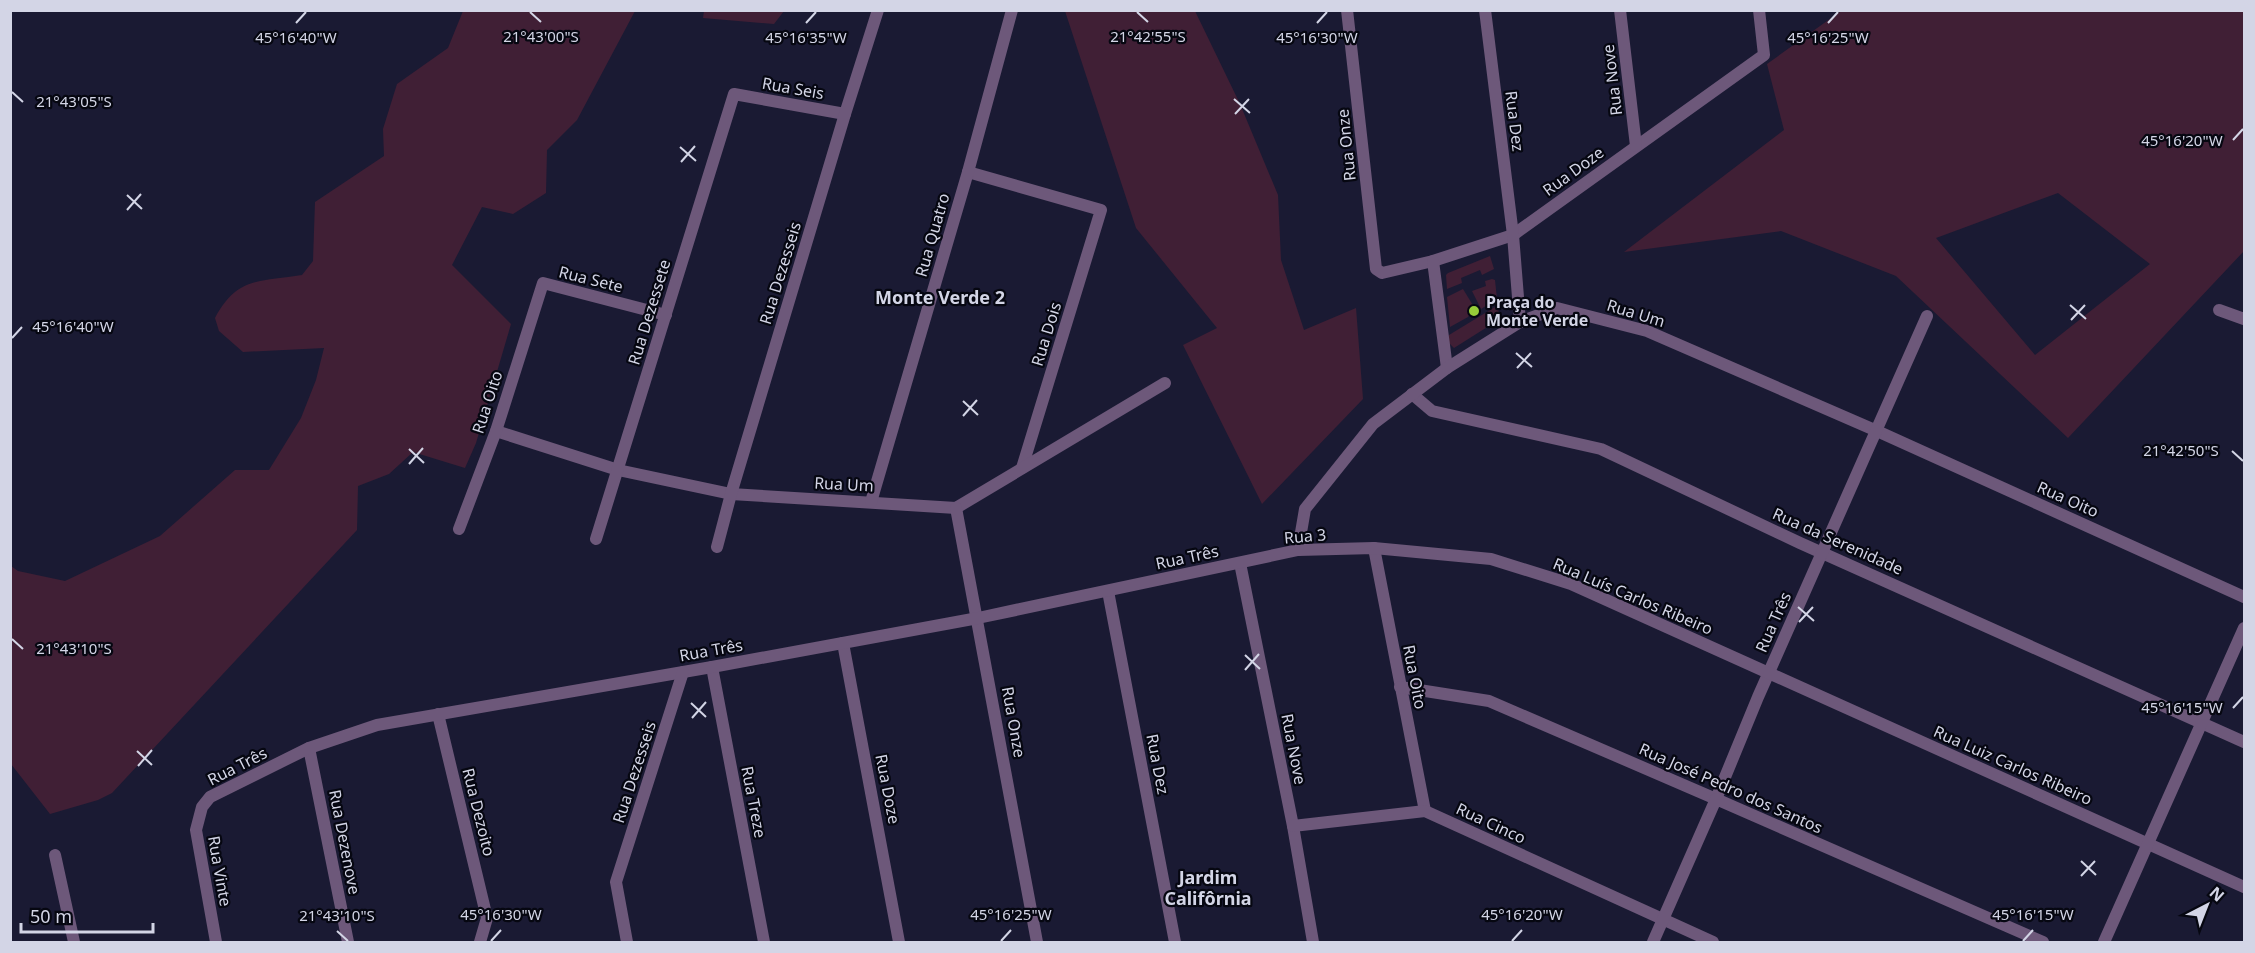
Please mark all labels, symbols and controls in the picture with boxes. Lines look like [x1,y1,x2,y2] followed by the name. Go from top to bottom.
[503,26,579,46] text: 21°43'00"S
[1110,26,1186,46] text: 21°42'55"S
[255,27,337,47] text: 45°16'40"W
[765,27,847,47] text: 45°16'35"W
[1276,27,1358,47] text: 45°16'30"W
[1787,27,1869,47] text: 45°16'25"W
[1597,43,1627,117] street label: Rua Nove
[760,72,826,104] street label: Rua Seis
[1500,89,1530,153] street label: Rua Dez
[36,91,112,111] text: 21°43'05"S
[1331,108,1361,182] street label: Rua Onze
[2141,130,2223,150] text: 45°16'20"W
[1538,141,1608,201] street label: Rua Doze
[910,191,954,279] street label: Rua Quatro
[754,219,806,327] street label: Rua Dezesseis
[623,257,675,367] street label: Rua Dezessete
[557,260,625,298] street label: Rua Sete
[875,285,1005,309] district label: Monte Verde 2
[1486,291,1588,331] place label: Praça do Monte Verde
[1604,294,1668,332] street label: Rua Um
[1026,299,1066,369] street label: Rua Dois
[1467,304,1481,318] marker: Praça do Monte Verde
[32,316,114,336] text: 45°16'40"W
[466,368,508,436] street label: Rua Oito
[2143,440,2219,460] text: 21°42'50"S
[814,471,874,497] street label: Rua Um
[2034,476,2102,522] street label: Rua Oito
[1769,502,1907,580] street label: Rua da Serenidade
[1283,523,1327,549] street label: Rua 3
[1153,540,1221,574] street label: Rua Três
[1550,552,1716,640] street label: Rua Luís Carlos Ribeiro
[1750,588,1796,656] street label: Rua Três
[678,634,744,666] street label: Rua Três
[36,638,112,658] text: 21°43'10"S
[1398,643,1432,711] street label: Rua Oito
[997,685,1031,759] street label: Rua Onze
[2141,697,2223,717] text: 45°16'15"W
[1276,712,1312,786] street label: Rua Nove
[607,718,661,826] street label: Rua Dezesseis
[1930,720,2096,810] street label: Rua Luiz Carlos Ribeiro
[1141,732,1175,796] street label: Rua Dez
[1636,738,1826,838] street label: Rua José Pedro dos Santos
[203,742,271,790] street label: Rua Três
[870,752,906,826] street label: Rua Doze
[736,764,772,840] street label: Rua Treze
[457,766,501,858] street label: Rua Dezoito
[324,788,366,896] street label: Rua Dezenove
[1453,797,1529,849] street label: Rua Cinco
[203,834,237,908] street label: Rua Vinte
[1164,865,1252,910] district label: Jardim Califôrnia
[2177,875,2237,935] north arrow
[2205,881,2229,906] text: N
[21,896,153,934] scale bar
[30,904,72,928] text: 50 m
[460,904,542,924] text: 45°16'30"W
[970,904,1052,924] text: 45°16'25"W
[1481,904,1563,924] text: 45°16'20"W
[1992,904,2074,924] text: 45°16'15"W
[299,905,375,925] text: 21°43'10"S

